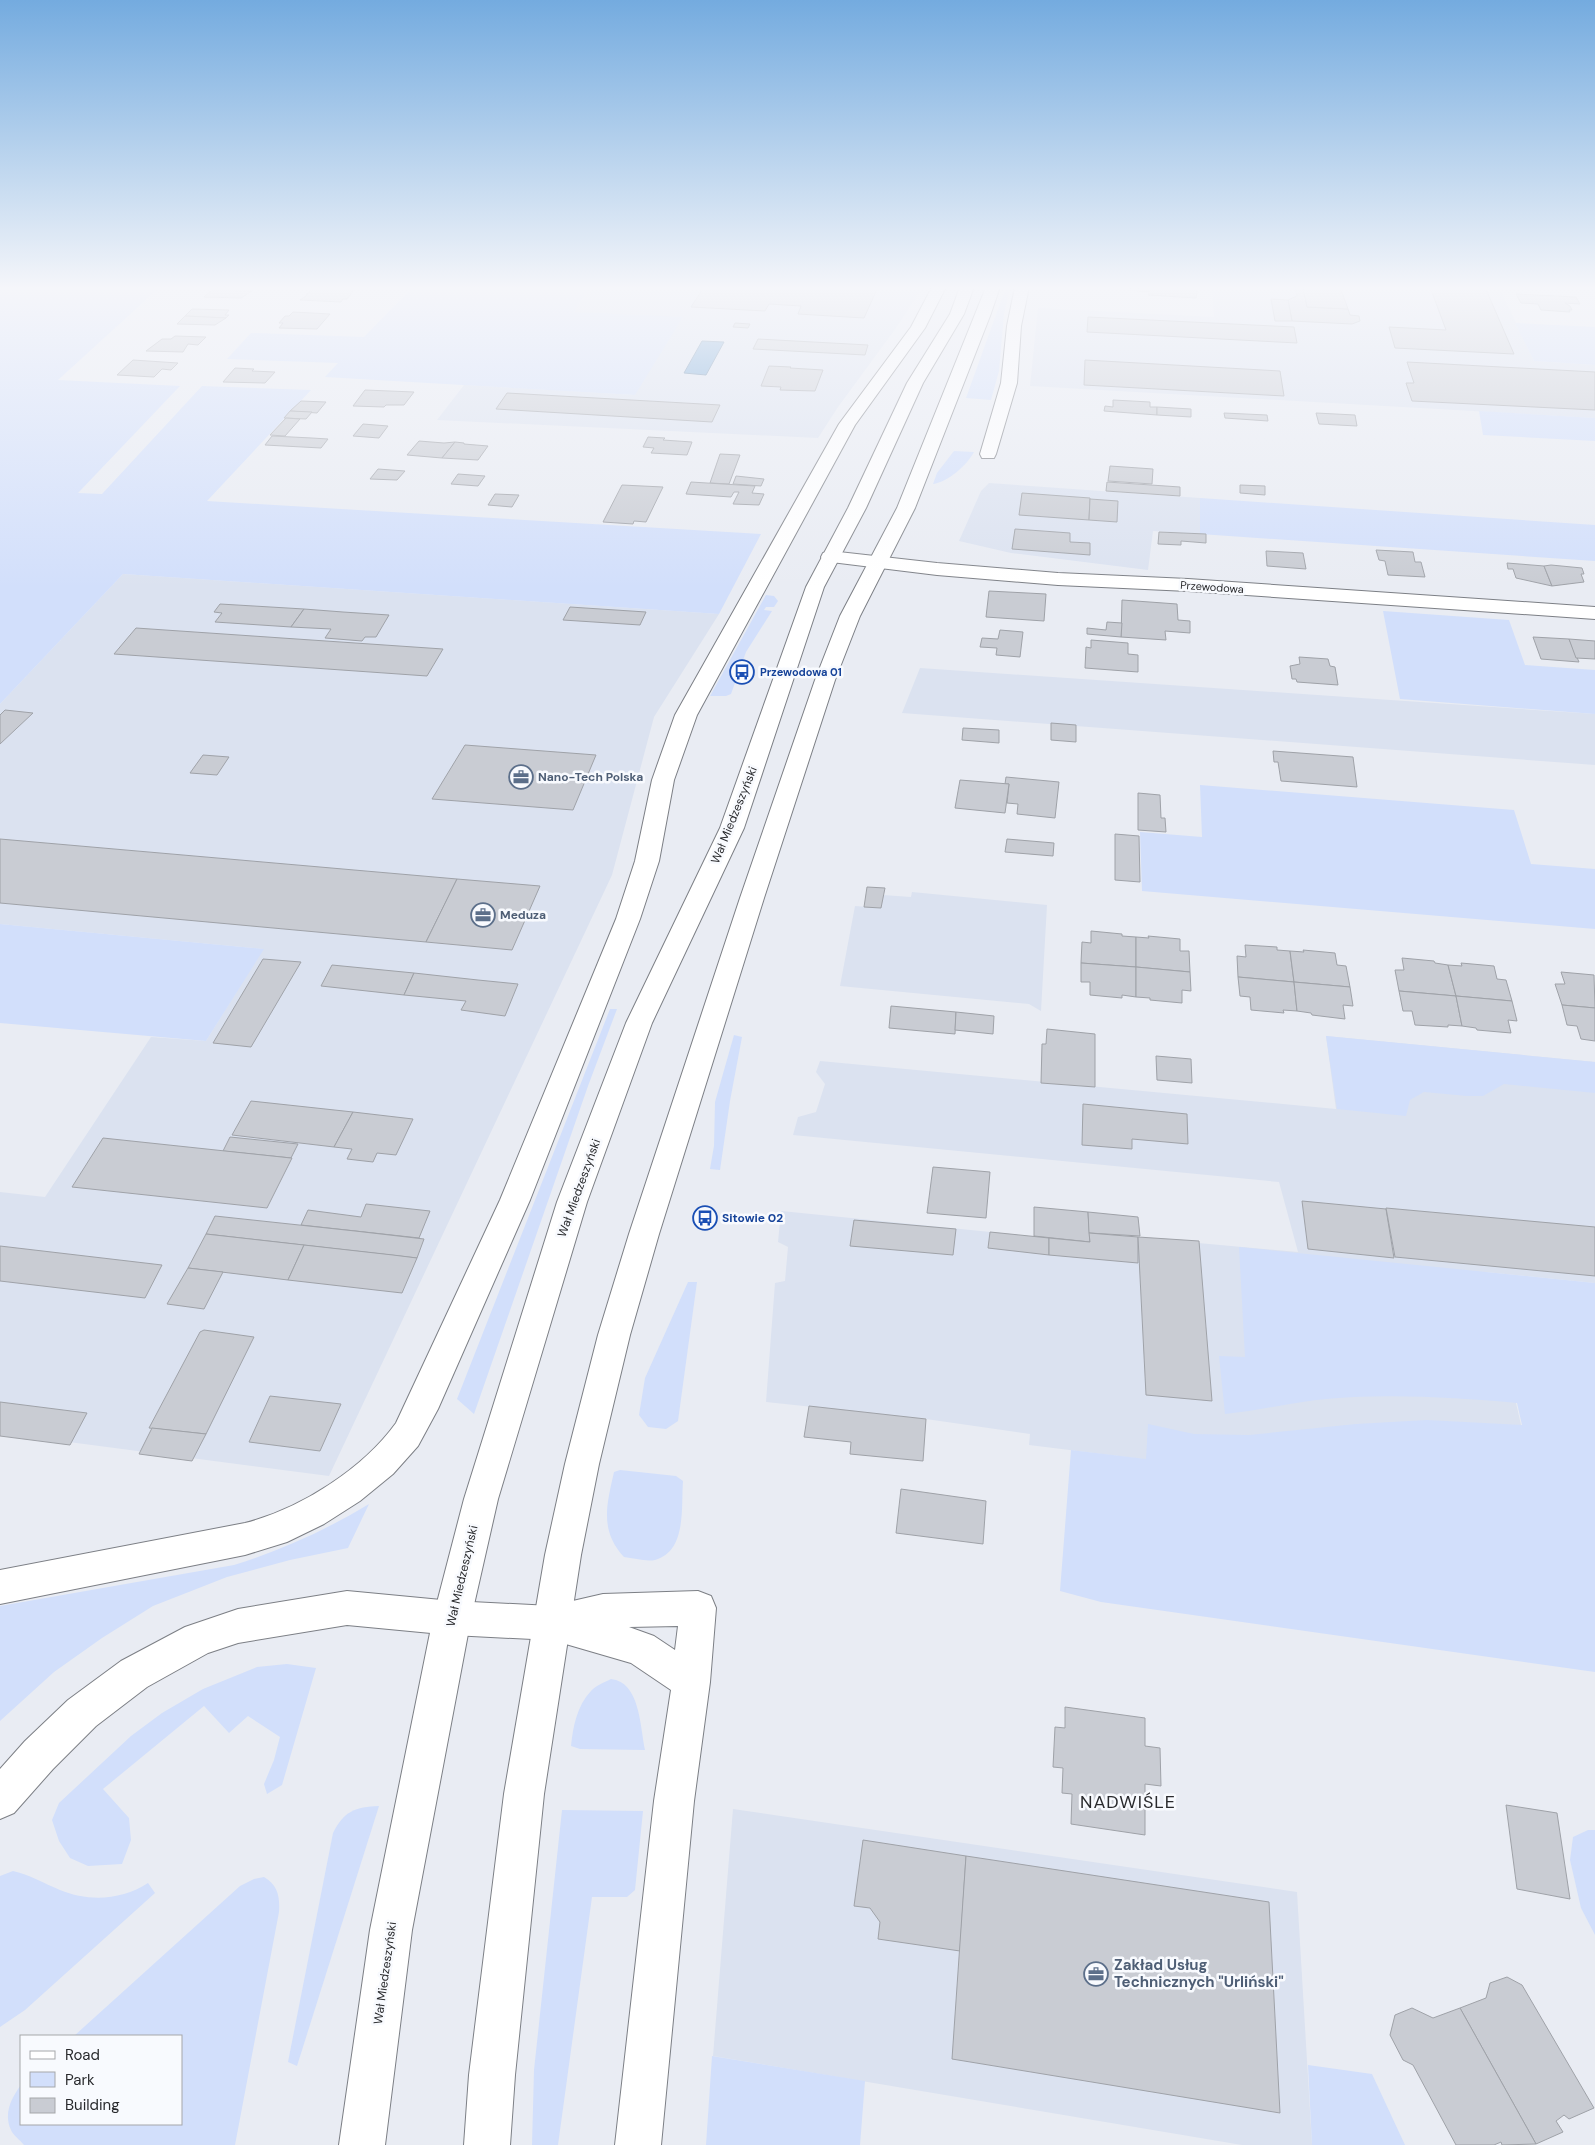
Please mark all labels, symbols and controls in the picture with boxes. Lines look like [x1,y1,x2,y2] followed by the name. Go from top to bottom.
[1180,578,1244,596] street label: Przewodowa
[729,659,755,685] bus stop icon: Przewodowa 01
[760,665,842,679] place label: Przewodowa 01
[508,764,534,790] office icon: Nano-Tech Polska
[707,764,761,866] street label: Wał Miedzeszyński
[538,769,643,785] place label: Nano-Tech Polska
[470,902,496,928] office icon: Meduza
[500,907,546,923] place label: Meduza
[554,1137,604,1239] street label: Wał Miedzeszyński
[692,1205,718,1231] bus stop icon: Sitowie 02
[722,1210,783,1226] place label: Sitowie 02
[443,1524,481,1628] street label: Wał Miedzeszyński
[1080,1790,1176,1814] district label: NADWIŚLE
[370,1921,400,2025] street label: Wał Miedzeszyński
[1114,1955,1284,1992] place label: Zakład Usług Technicznych "Urliński"
[1083,1961,1109,1987] office icon: Zakład Usług Technicznych "Urliński"
[20,2035,182,2125] legend
[65,2045,100,2065] text: Road
[65,2070,95,2090] text: Park
[65,2095,120,2115] text: Building

